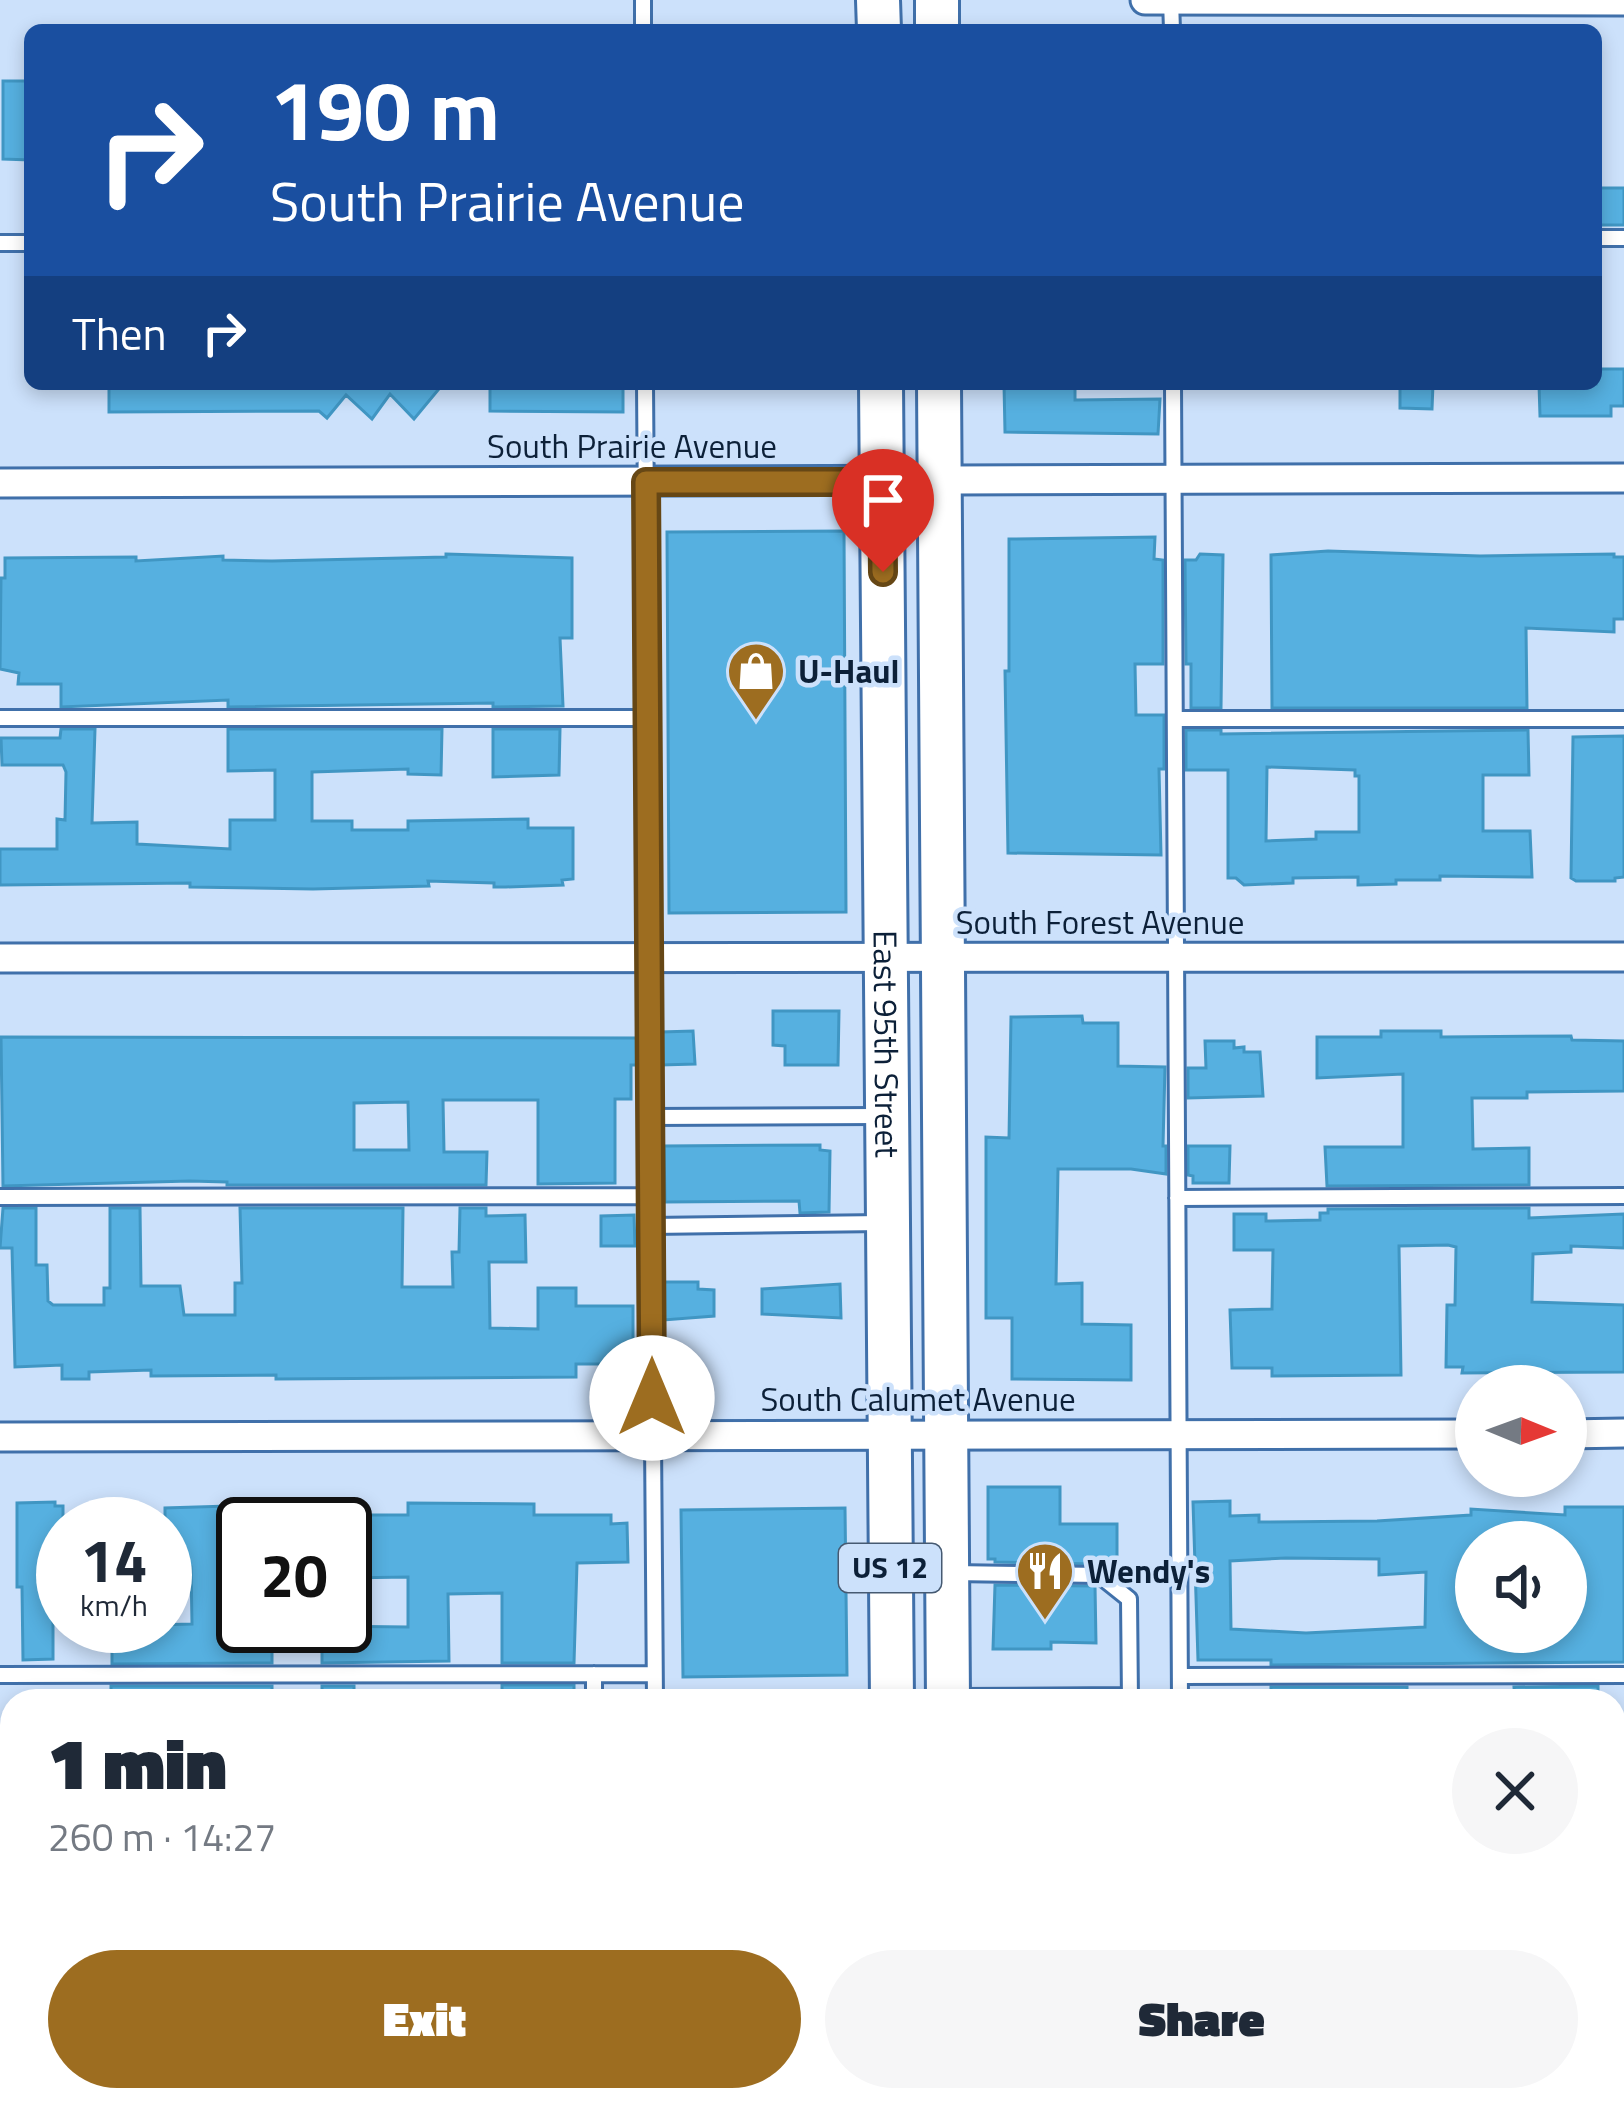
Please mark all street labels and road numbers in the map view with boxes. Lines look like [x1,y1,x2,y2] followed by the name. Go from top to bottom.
[487,421,777,471] street label: South Prairie Avenue
[956,897,1244,947] street label: South Forest Avenue
[861,930,912,1158] street label: East 95th Street
[760,1374,1076,1424] street label: South Calumet Avenue
[839,1544,941,1592] road number: US 12

